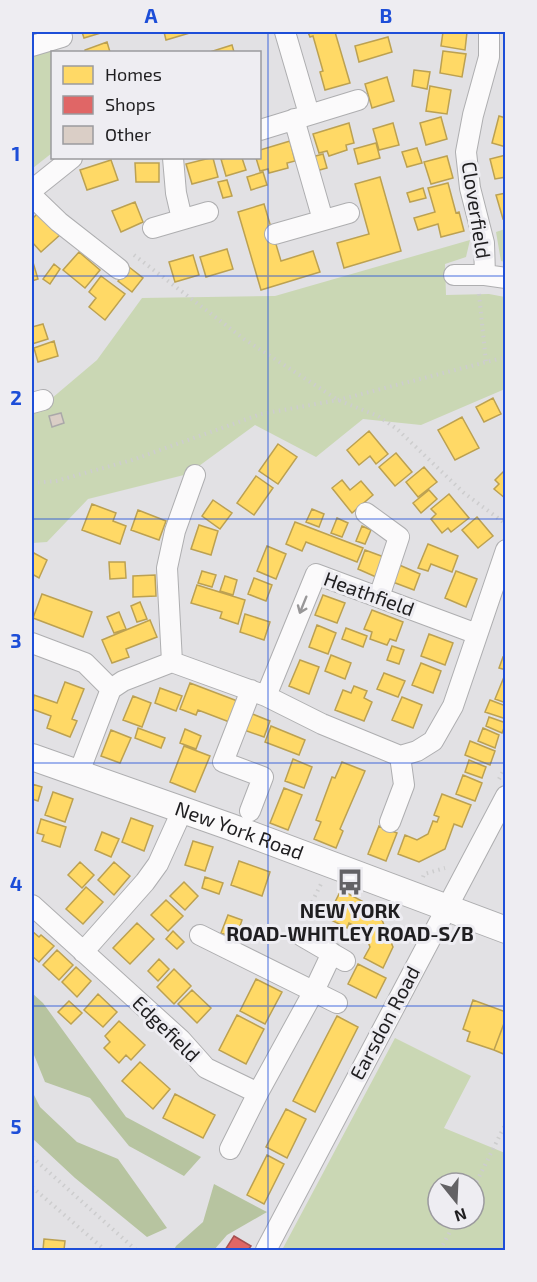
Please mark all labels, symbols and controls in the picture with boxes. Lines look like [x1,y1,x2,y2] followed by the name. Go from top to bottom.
[144,3,158,27] text: A
[380,3,392,27] text: B
[51,51,261,159] legend
[105,63,162,85] text: Homes
[105,93,155,115] text: Shops
[105,123,151,145] text: Other
[12,141,20,165] text: 1
[457,160,497,260] street label: Cloverfield
[10,385,22,409] text: 2
[321,566,418,621] street label: Heathfield
[297,595,308,614] one-way arrow
[10,628,22,652] text: 3
[172,795,307,864] street label: New York Road
[335,867,365,897] bus stop icon: NEW YORK ROAD-WHITLEY ROAD-S/B
[10,871,23,895] text: 4
[226,898,474,945] place label: NEW YORK ROAD-WHITLEY ROAD-S/B
[344,962,424,1083] street label: Earsdon Road
[128,990,206,1066] street label: Edgefield
[10,1114,22,1138] text: 5
[426,1171,486,1231] north arrow
[452,1205,469,1227] text: N

